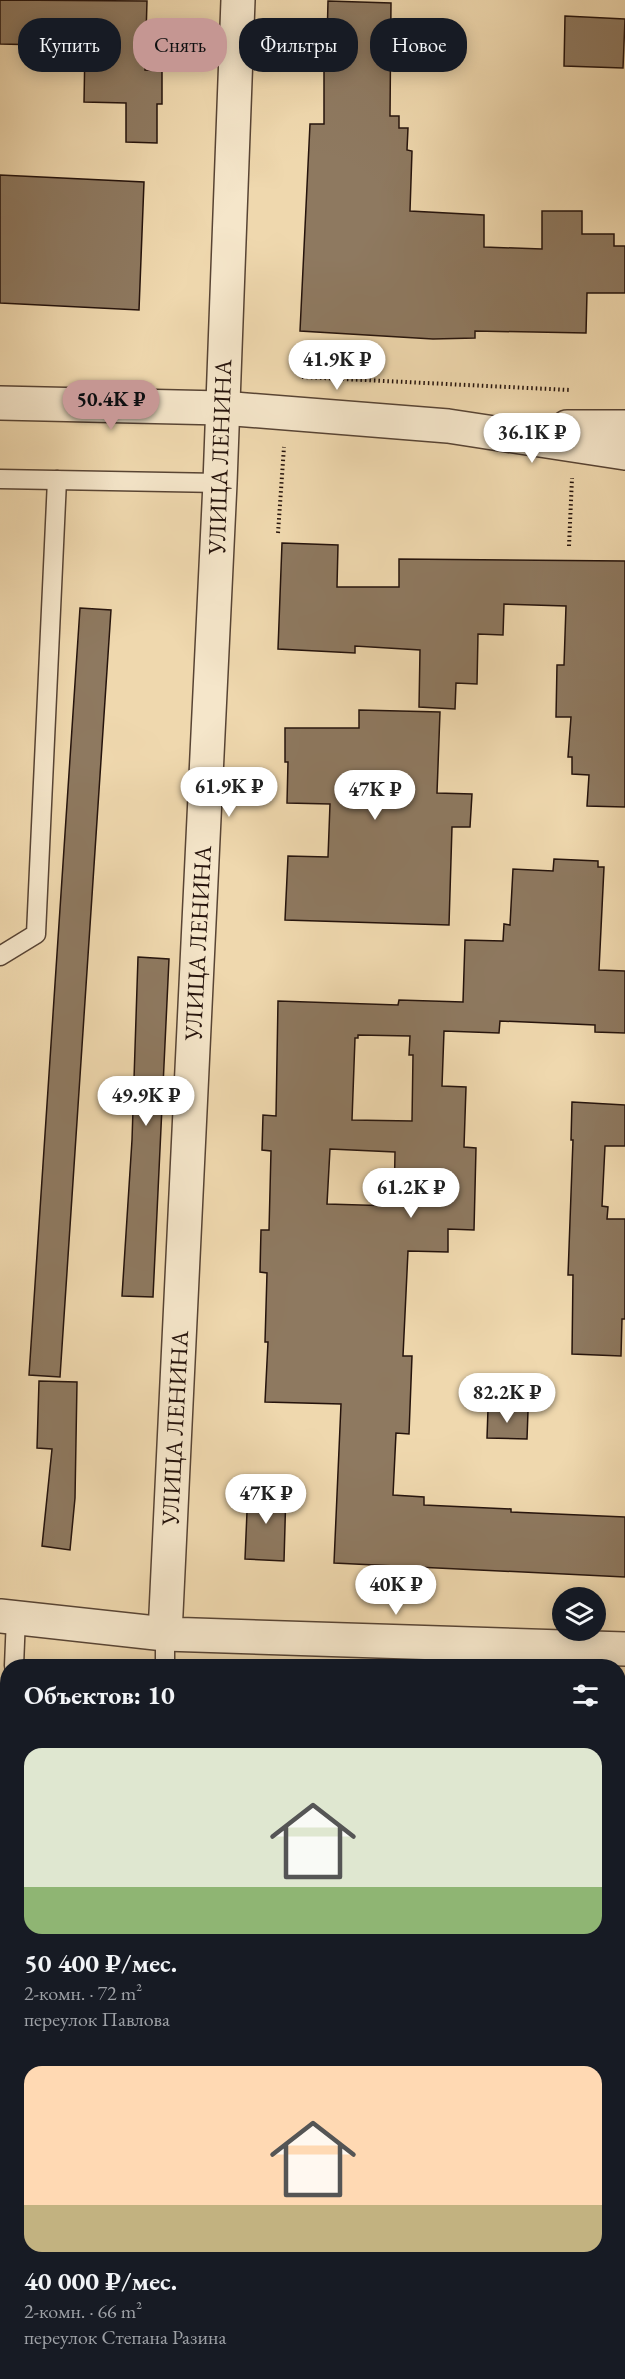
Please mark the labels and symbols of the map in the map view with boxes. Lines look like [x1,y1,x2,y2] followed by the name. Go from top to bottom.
[282,340,392,391] pin: 41.9K ₽
[201,358,238,556] street label: УЛИЦА ЛЕНИНА
[56,380,166,431] pin: 50.4K ₽
[477,413,587,464] pin: 36.1K ₽
[174,767,284,818] pin: 61.9K ₽
[333,770,417,821] pin: 47K ₽
[177,844,218,1042] street label: УЛИЦА ЛЕНИНА
[91,1076,201,1127] pin: 49.9K ₽
[356,1168,466,1219] pin: 61.2K ₽
[154,1329,195,1527] street label: УЛИЦА ЛЕНИНА
[452,1373,562,1424] pin: 82.2K ₽
[224,1474,308,1525] pin: 47K ₽
[354,1565,438,1616] pin: 40K ₽

